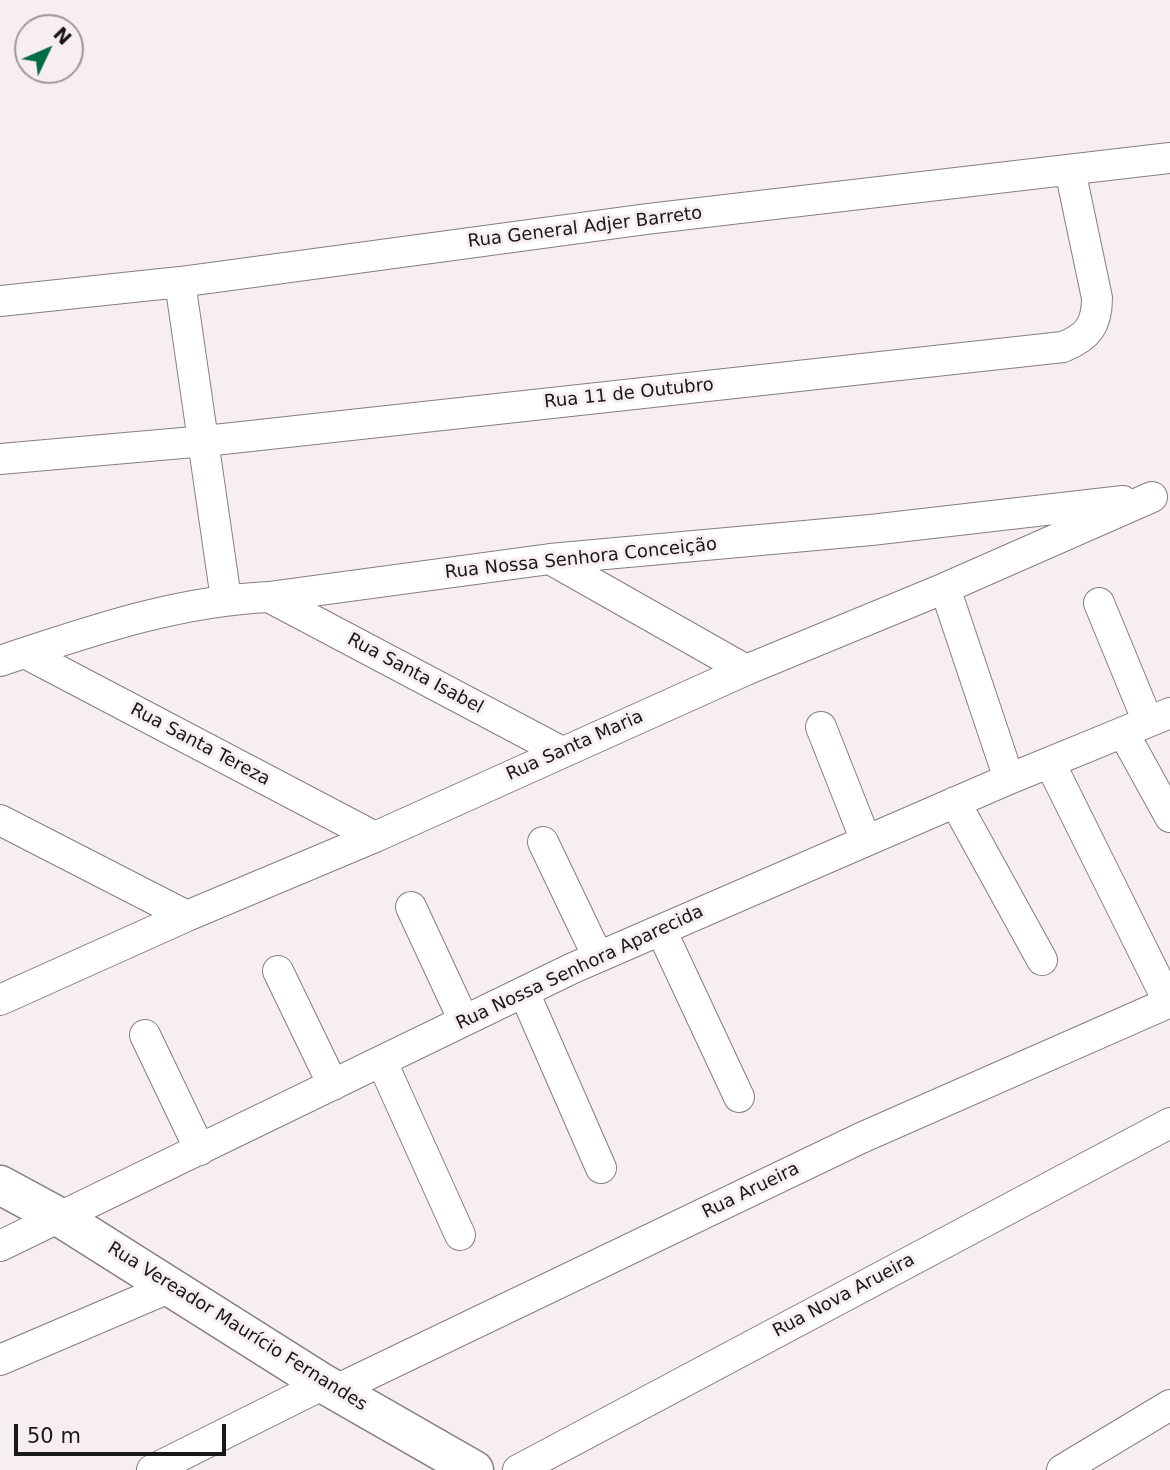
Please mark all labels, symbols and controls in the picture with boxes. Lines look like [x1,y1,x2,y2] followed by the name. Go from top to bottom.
[14,14,84,84] north arrow
[49,22,76,49] text: N
[467,203,703,253] street label: Rua General Adjer Barreto
[543,374,715,414] street label: Rua 11 de Outubro
[444,534,718,584] street label: Rua Nossa Senhora Conceição
[343,629,487,719] street label: Rua Santa Isabel
[126,699,274,791] street label: Rua Santa Tereza
[503,706,647,786] street label: Rua Santa Maria
[453,901,707,1035] street label: Rua Nossa Senhora Aparecida
[699,1158,803,1224] street label: Rua Arueira
[103,1238,371,1416] street label: Rua Vereador Maurício Fernandes
[769,1250,919,1342] street label: Rua Nova Arueira
[18,1410,229,1454] scale bar
[27,1424,81,1448] text: 50 m

